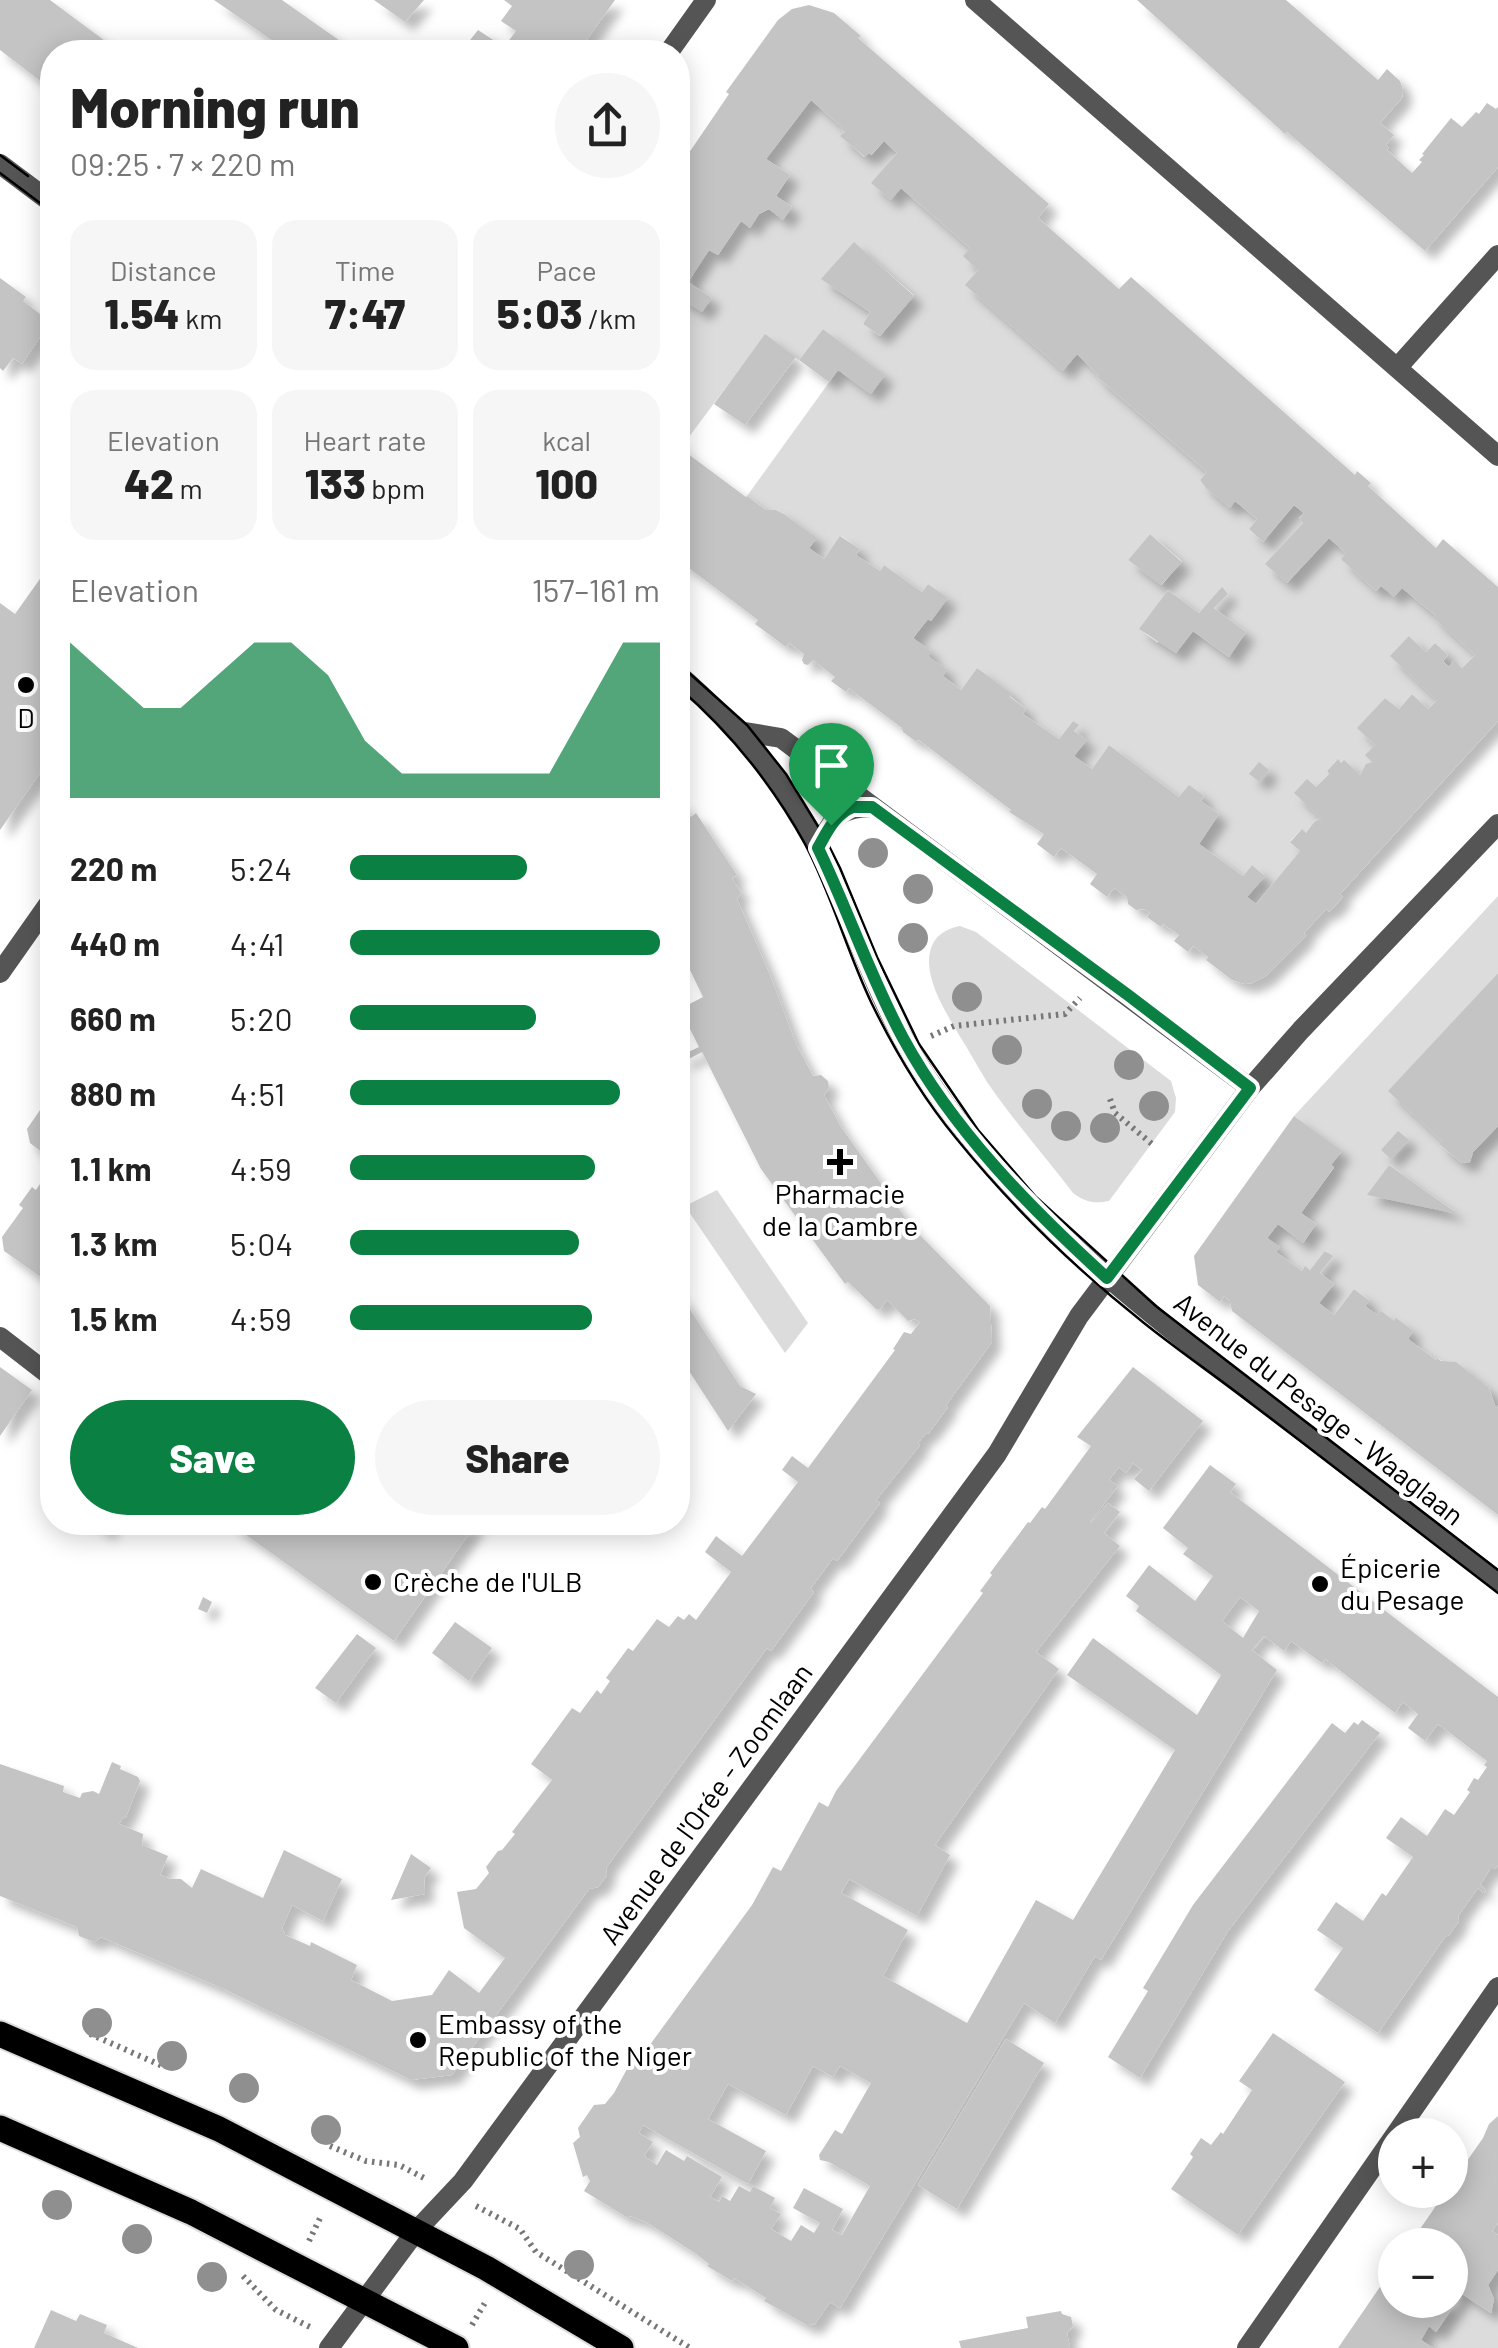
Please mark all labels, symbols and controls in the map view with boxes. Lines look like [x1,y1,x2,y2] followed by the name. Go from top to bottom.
[70,73,360,139] text: Morning run
[555,73,660,178] button: share
[70,144,295,182] text: 09:25 · 7 × 220 m
[110,253,217,287] text: Distance
[335,253,395,287] text: Time
[537,253,597,287] text: Pace
[104,287,180,337] text: 1.54
[325,287,405,337] text: 7:47
[497,287,582,337] text: 5:03
[180,301,222,335] text: km
[582,301,636,335] text: /km
[107,423,220,457] text: Elevation
[304,423,426,457] text: Heart rate
[542,423,591,457] text: kcal
[124,457,174,507] text: 42
[305,457,366,507] text: 133
[535,457,598,507] text: 100
[174,471,203,505] text: m
[366,471,425,505] text: bpm
[70,570,199,608] text: Elevation
[532,570,660,608] text: 157–161 m
[15,674,37,696] marker: D
[17,700,35,734] place label: D
[789,723,874,826] pin
[804,738,859,793] icon: arrive
[70,849,157,887] text: 220 m
[230,849,292,887] text: 5:24
[70,924,160,962] text: 440 m
[230,924,284,962] text: 4:41
[70,999,156,1037] text: 660 m
[230,999,293,1037] text: 5:20
[70,1074,156,1112] text: 880 m
[230,1074,285,1112] text: 4:51
[70,1149,151,1187] text: 1.1 km
[230,1149,292,1187] text: 4:59
[829,1151,851,1173] marker: Pharmacie de la Cambre
[762,1176,918,1242] place label: Pharmacie de la Cambre
[70,1224,157,1262] text: 1.3 km
[230,1224,293,1262] text: 5:04
[1168,1285,1471,1532] street label: Avenue du Pesage - Waaglaan
[70,1299,157,1337] text: 1.5 km
[230,1299,292,1337] text: 4:59
[70,1400,355,1515] button: Save
[375,1400,660,1515] button: Share
[1340,1550,1464,1616] place label: Épicerie du Pesage
[393,1564,583,1598] place label: Crèche de l'ULB
[362,1571,384,1593] marker: Crèche de l'ULB
[1309,1573,1331,1595] marker: Épicerie du Pesage
[592,1656,819,1951] street label: Avenue de l'Orée - Zoomlaan
[438,2006,692,2072] place label: Embassy of the Republic of the Niger
[407,2029,429,2051] marker: Embassy of the Republic of the Niger
[1378,2118,1468,2318] map controls
[1378,2118,1468,2208] button: +
[1378,2228,1468,2318] button: −

